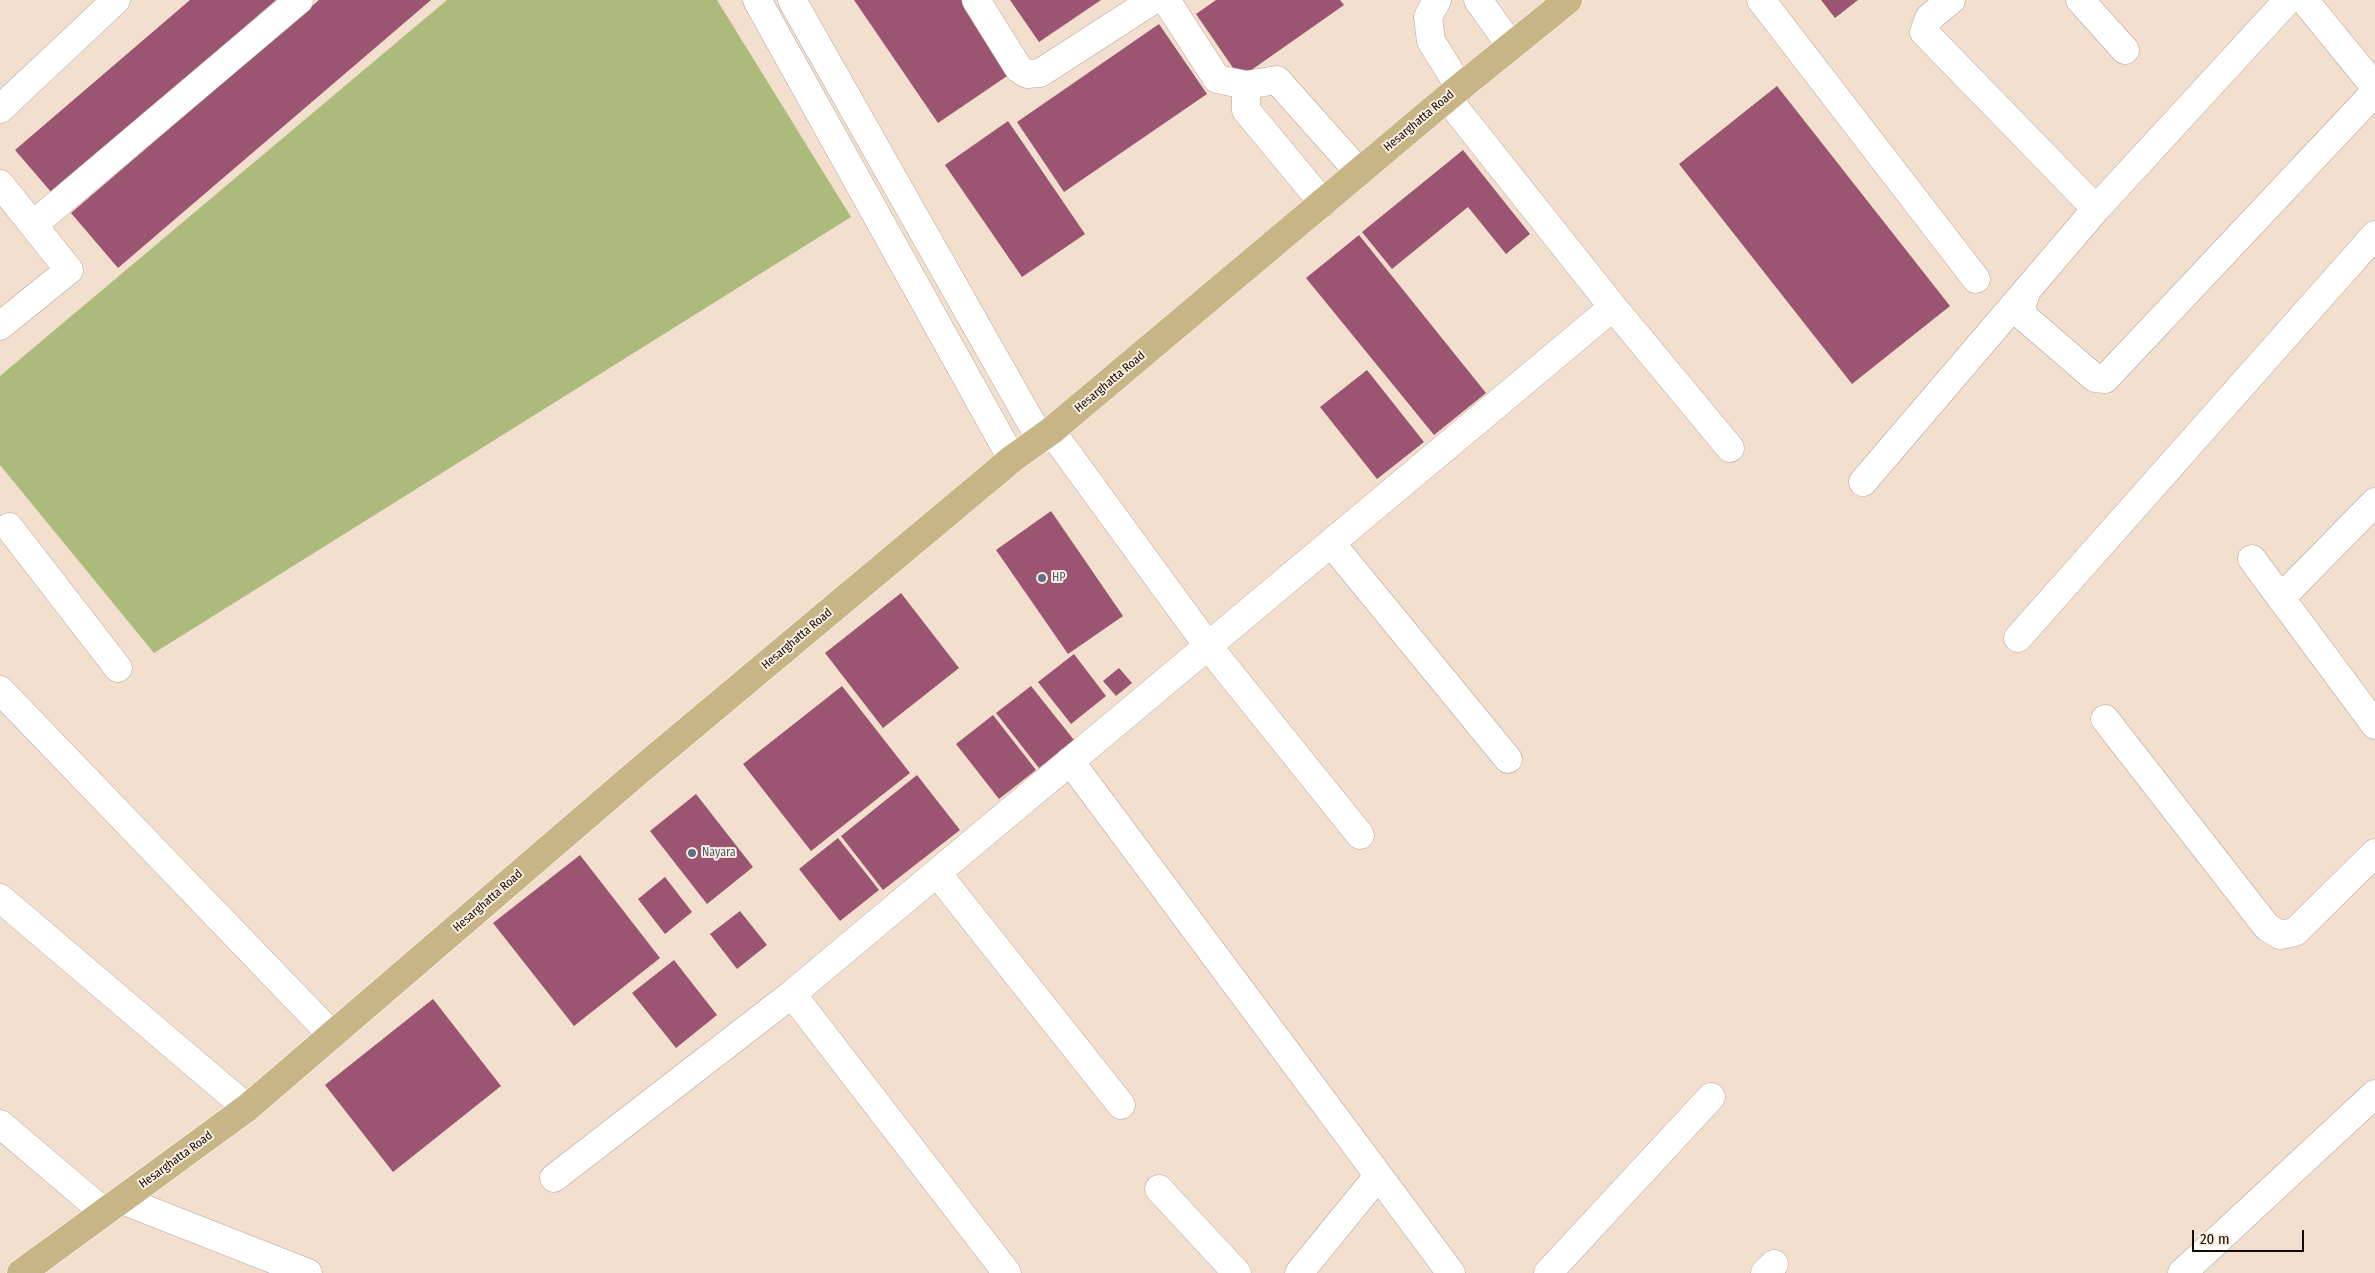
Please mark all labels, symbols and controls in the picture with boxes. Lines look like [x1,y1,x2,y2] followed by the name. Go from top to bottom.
[1381,87,1457,155] street label: Hesarghatta Road
[1072,348,1148,416] street label: Hesarghatta Road
[1052,571,1066,585] place label: HP
[1036,572,1048,584] marker: HP
[759,605,835,673] street label: Hesarghatta Road
[702,846,736,860] place label: Nayara
[686,847,698,859] marker: Nayara
[450,867,526,935] street label: Hesarghatta Road
[136,1129,216,1191] street label: Hesarghatta Road
[2195,1220,2308,1252] scale bar
[2200,1230,2230,1248] text: 20 m

